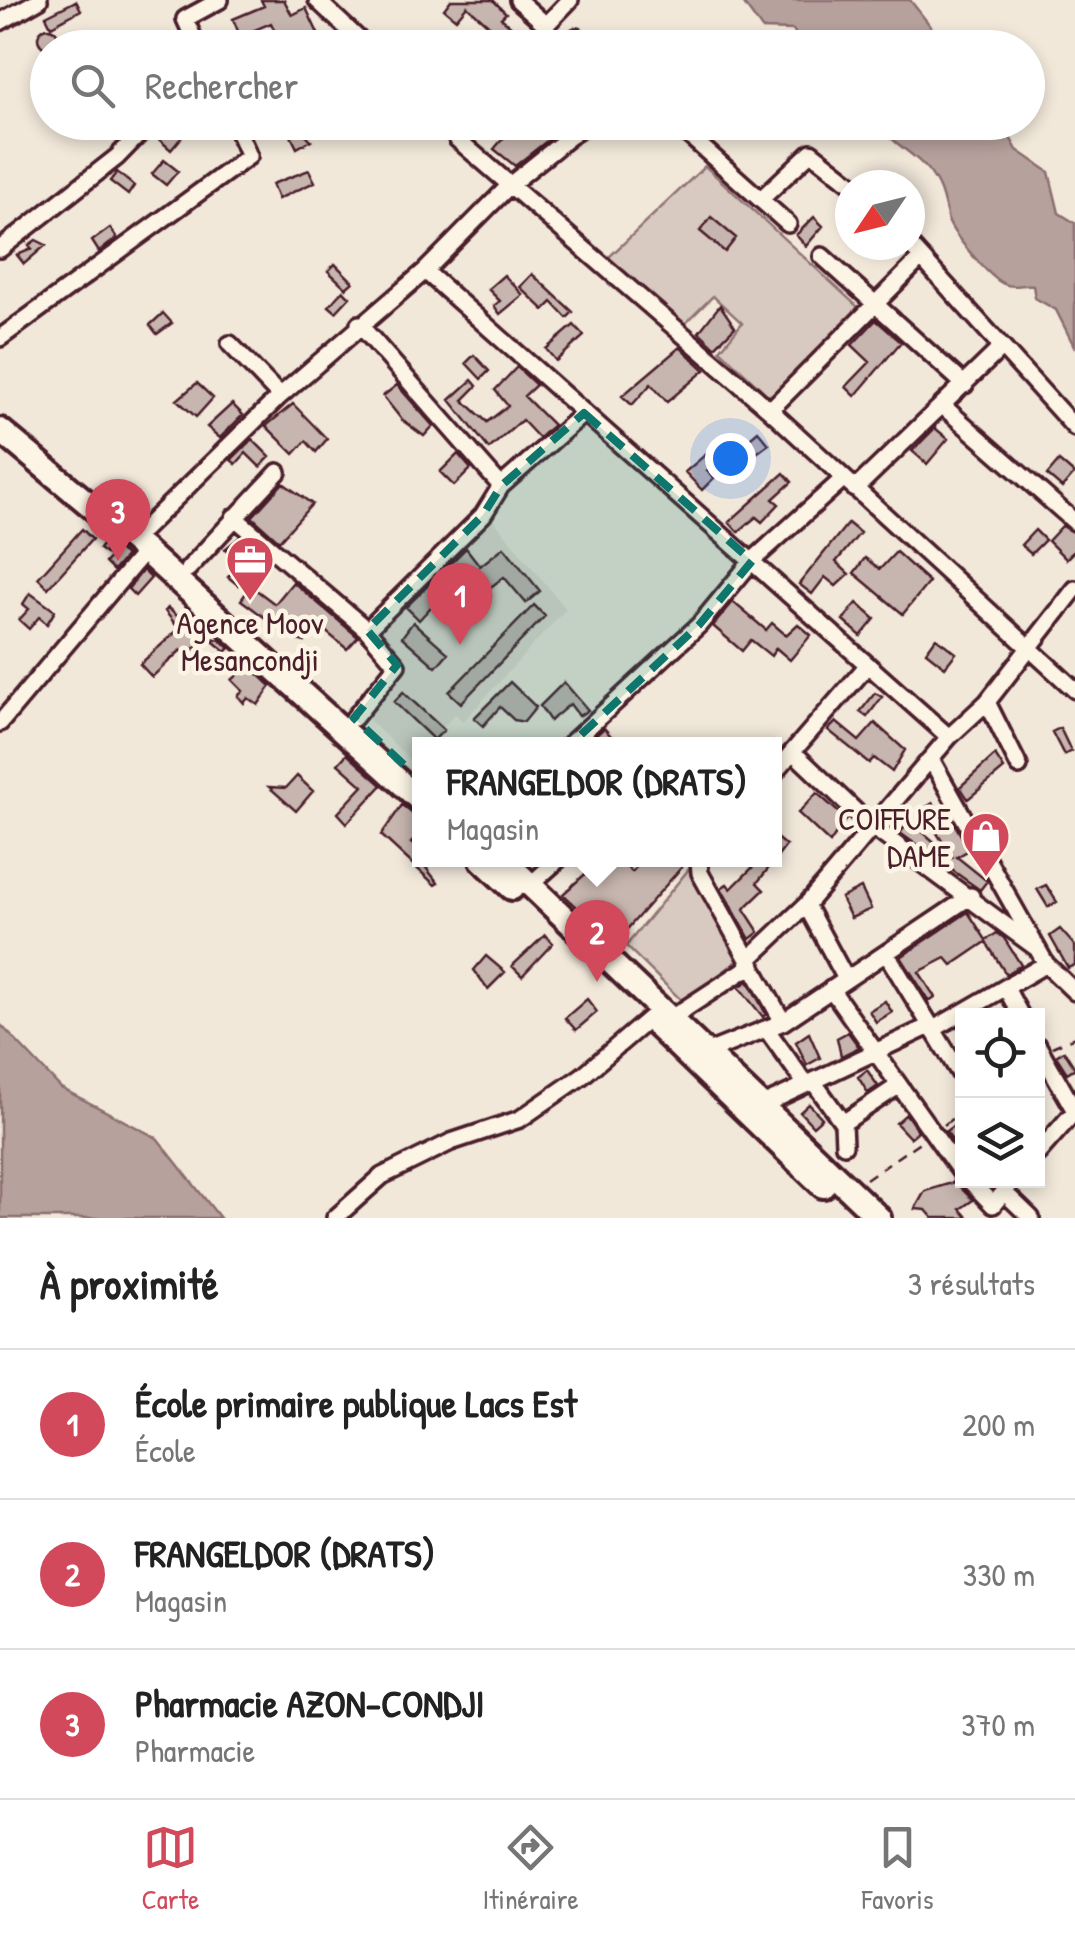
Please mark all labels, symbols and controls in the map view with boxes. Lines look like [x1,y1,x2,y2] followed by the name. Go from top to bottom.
[30,30,1045,140] search box
[65,58,120,113] icon: search
[145,59,298,111] text: Rechercher
[835,170,925,260] north arrow
[705,433,756,484] your location
[86,478,150,561] pin: 3
[224,534,276,602] office icon: Agence Moov Mesancondji
[428,562,492,645] pin: 1
[176,601,324,681] place label: Agence Moov Mesancondji
[412,737,782,867] popup
[447,755,747,807] text: FRANGELDOR (DRATS)
[838,797,951,877] place label: COIFFURE DAME
[447,807,539,850] text: Magasin
[960,810,1012,878] shop icon: COIFFURE DAME
[564,900,630,982] pin: 2
[955,1008,1045,1188] map controls
[955,1008,1045,1098] button: locate
[955,1098,1045,1188] button: layers
[40,1255,219,1312] text: À proximité
[908,1262,1035,1305] text: 3 résultats
[135,1377,577,1429] text: École primaire publique Lacs Est
[67,1403,78,1446] text: 1
[962,1403,1035,1446] text: 200 m
[135,1429,196,1472] text: École
[135,1527,435,1579] text: FRANGELDOR (DRATS)
[65,1553,80,1596] text: 2
[963,1553,1035,1596] text: 330 m
[135,1579,227,1622] text: Magasin
[135,1677,484,1729] text: Pharmacie AZON-CONDJI
[65,1703,80,1746] text: 3
[961,1703,1035,1746] text: 370 m
[135,1729,255,1772] text: Pharmacie
[142,1820,199,1918] tab: Carte
[482,1820,579,1918] tab: Itinéraire
[862,1820,933,1918] tab: Favoris

